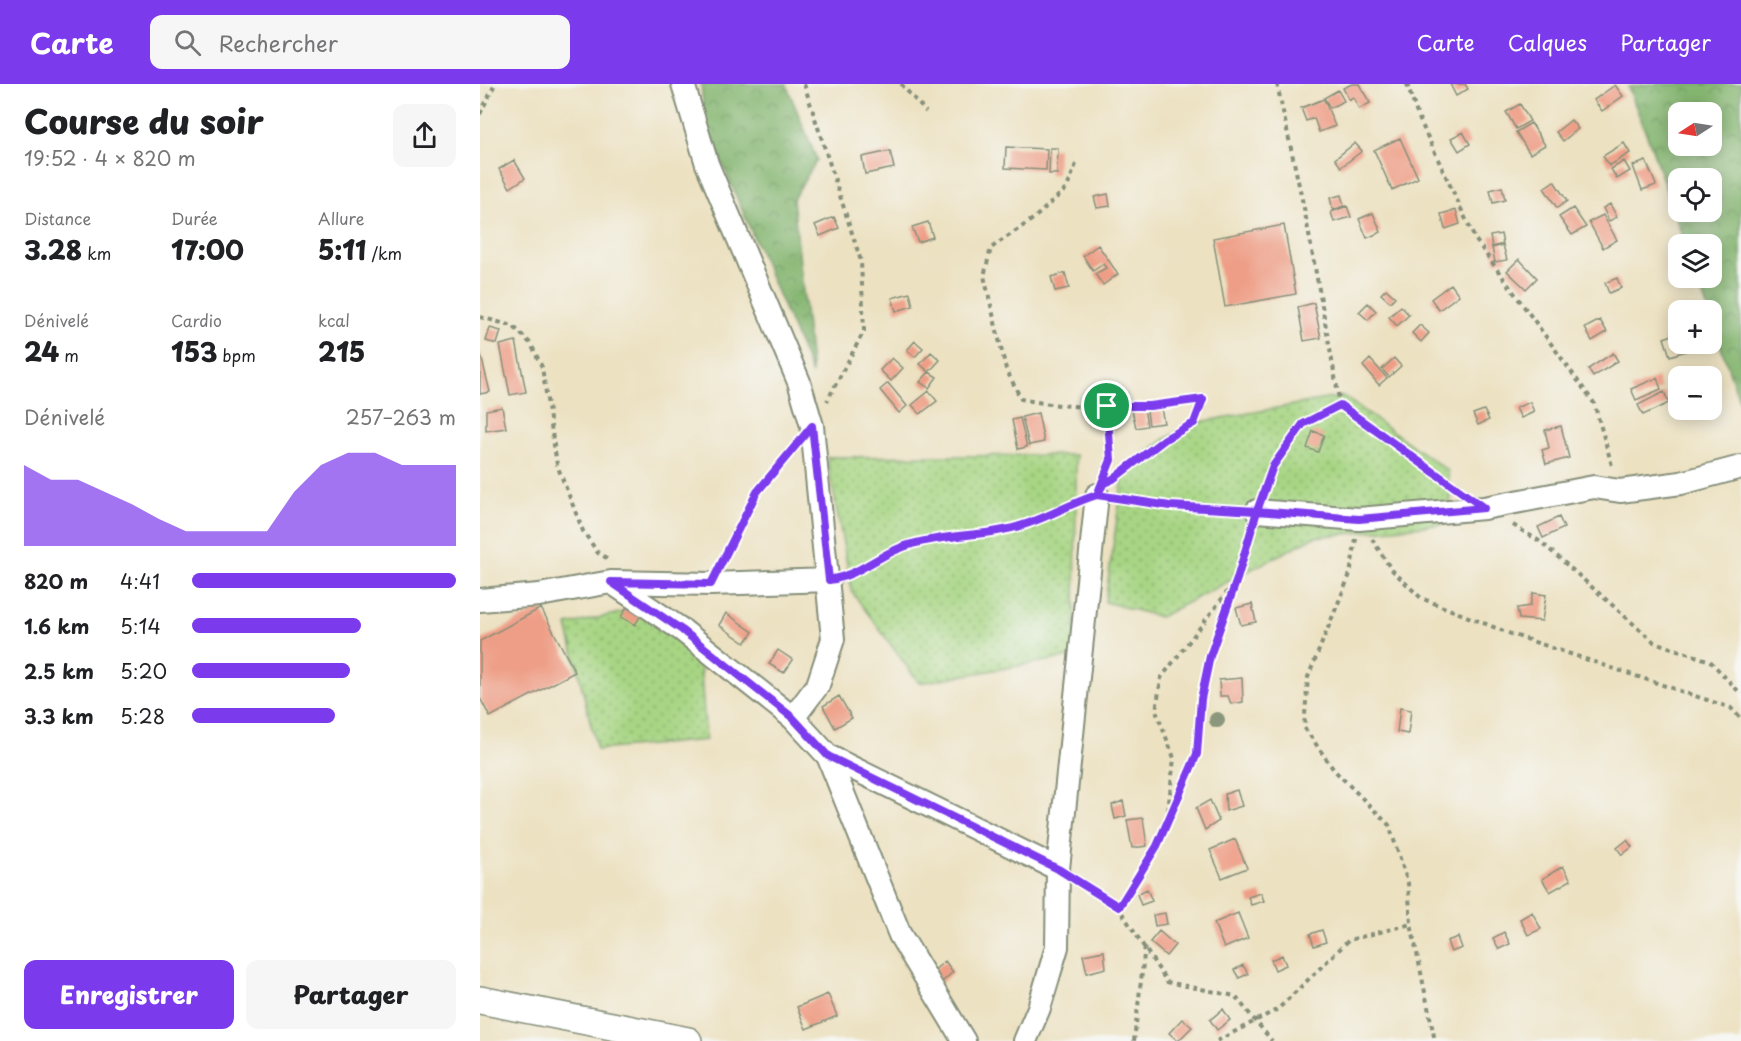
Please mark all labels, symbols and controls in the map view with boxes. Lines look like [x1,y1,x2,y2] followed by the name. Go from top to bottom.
[150,15,570,69] search box
[30,21,114,64] text: Carte
[171,26,204,59] icon: search
[219,26,338,59] text: Rechercher
[1417,26,1475,58] text: Carte
[1508,26,1587,58] text: Calques
[1620,26,1711,58] text: Partager
[24,95,264,145] text: Course du soir
[1668,102,1722,156] north arrow
[1668,102,1722,420] map controls
[393,104,456,167] button: share
[24,143,196,173] text: 19:52 · 4 × 820 m
[1668,168,1722,222] button: locate
[24,206,91,230] text: Distance
[171,206,218,230] text: Durée
[318,206,365,230] text: Allure
[24,230,82,269] text: 3.28
[171,230,244,269] text: 17:00
[318,230,366,269] text: 5:11
[1668,234,1722,288] button: layers
[82,241,111,265] text: km
[366,241,402,265] text: /km
[1668,300,1722,354] button: +
[24,308,89,332] text: Dénivelé
[171,308,222,332] text: Cardio
[318,308,350,332] text: kcal
[24,332,59,371] text: 24
[171,332,217,371] text: 153
[318,332,365,371] text: 215
[59,343,79,367] text: m
[217,343,256,367] text: bpm
[1668,366,1722,420] button: −
[1081,380,1132,431] pin
[1090,389,1123,422] icon: arrive
[24,402,105,432] text: Dénivelé
[346,402,456,432] text: 257–263 m
[24,566,88,596] text: 820 m
[120,566,160,596] text: 4:41
[24,611,89,641] text: 1.6 km
[120,611,161,641] text: 5:14
[24,656,94,686] text: 2.5 km
[120,656,167,686] text: 5:20
[24,701,94,731] text: 3.3 km
[120,701,165,731] text: 5:28
[24,960,234,1029] button: Enregistrer
[246,960,456,1029] button: Partager

